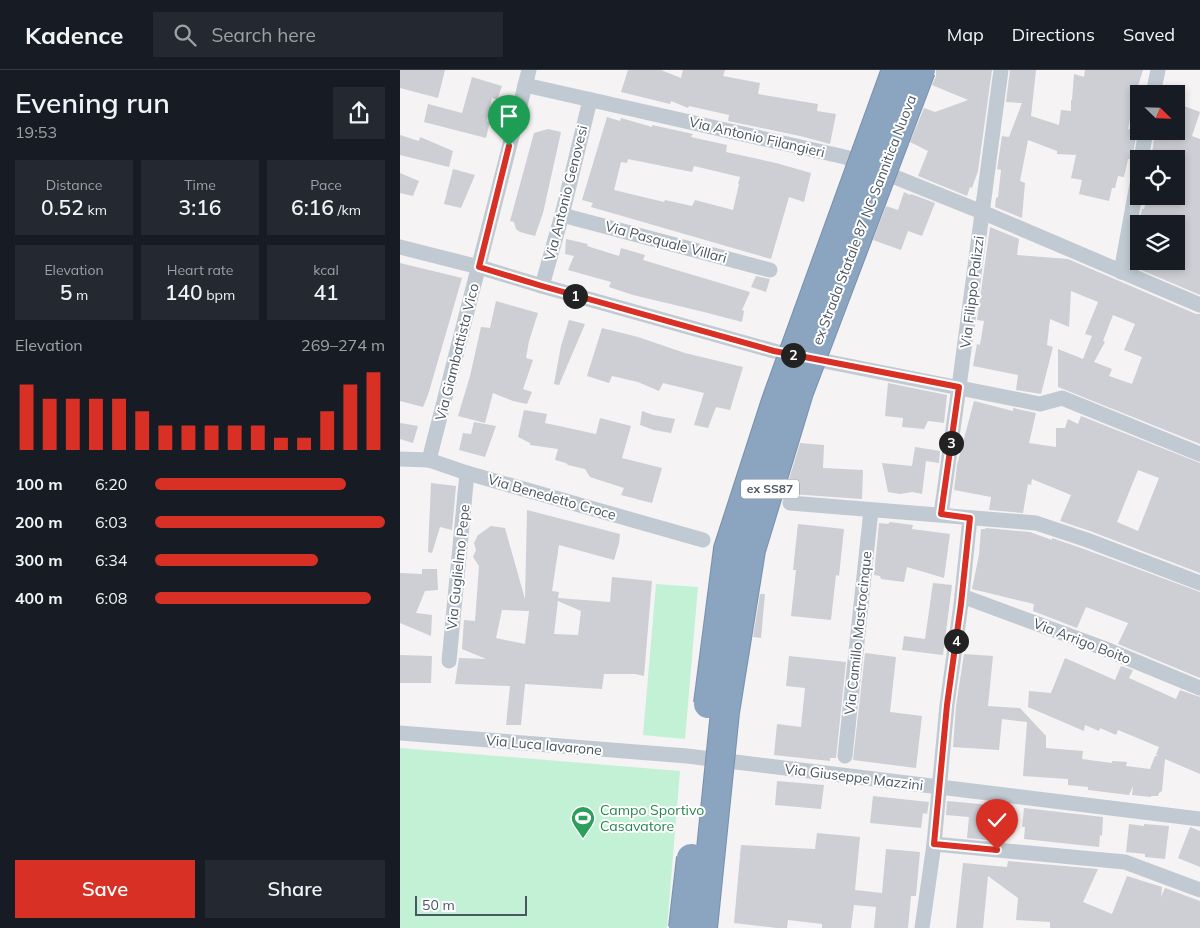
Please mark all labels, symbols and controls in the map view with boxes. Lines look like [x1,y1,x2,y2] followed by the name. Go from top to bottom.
[153,12,503,57] search box
[25,20,123,50] text: Kadence
[171,21,199,49] icon: search
[211,23,316,47] text: Search here
[947,23,984,46] text: Map
[1012,23,1095,46] text: Directions
[1123,23,1175,46] text: Saved
[15,85,170,120] text: Evening run
[1130,85,1185,140] north arrow
[1130,85,1185,270] map controls
[333,87,385,139] button: share
[808,92,920,348] street label: ex Strada Statale 87 NC Sannitica Nuova
[488,95,530,146] pin
[495,102,523,130] icon: arrive
[687,113,827,161] street label: Via Antonio Filangieri
[15,122,57,142] text: 19:53
[540,123,592,263] street label: Via Antonio Genovesi
[1130,150,1185,205] button: locate
[46,176,102,194] text: Distance
[184,176,216,194] text: Time
[310,176,342,194] text: Pace
[41,194,84,220] text: 0.52
[179,194,221,220] text: 3:16
[291,194,334,220] text: 6:16
[84,201,107,219] text: km
[334,201,361,219] text: /km
[1130,215,1185,270] button: layers
[603,217,729,267] street label: Via Pasquale Villari
[956,235,988,349] street label: Via Filippo Palizzi
[44,261,104,279] text: Elevation
[167,261,233,279] text: Heart rate
[313,261,339,279] text: kcal
[60,279,72,305] text: 5
[165,279,203,305] text: 140
[313,279,339,305] text: 41
[431,281,483,423] street label: Via Giambattista Vico
[562,284,588,308] pin: 1
[72,286,88,304] text: m
[203,286,235,304] text: bpm
[571,287,580,305] text: 1
[15,335,83,355] text: Elevation
[301,335,385,355] text: 269–274 m
[780,342,806,368] pin: 2
[789,346,798,364] text: 2
[938,430,964,456] pin: 3
[947,434,956,452] text: 3
[486,470,618,524] street label: Via Benedetto Croce
[15,474,63,494] text: 100 m
[95,474,127,494] text: 6:20
[741,479,799,498] road number: ex SS87
[442,503,474,631] street label: Via Guglielmo Pepe
[15,512,63,532] text: 200 m
[95,512,127,532] text: 6:03
[15,550,63,570] text: 300 m
[95,550,127,570] text: 6:34
[840,550,876,716] street label: Via Camillo Mastrocinque
[15,588,63,608] text: 400 m
[95,588,127,608] text: 6:08
[1031,614,1133,668] street label: Via Arrigo Boito
[944,628,968,654] pin: 4
[952,632,961,650] text: 4
[485,731,603,759] street label: Via Luca Iavarone
[784,760,924,794] street label: Via Giuseppe Mazzini
[976,799,1018,850] pin
[600,801,704,835] place label: Campo Sportivo Casavatore
[570,805,596,839] sports icon: Campo Sportivo Casavatore
[983,806,1011,834] icon: check
[15,860,195,918] button: Save
[205,860,385,918] button: Share
[415,893,528,916] scale bar
[422,896,455,914] text: 50 m

